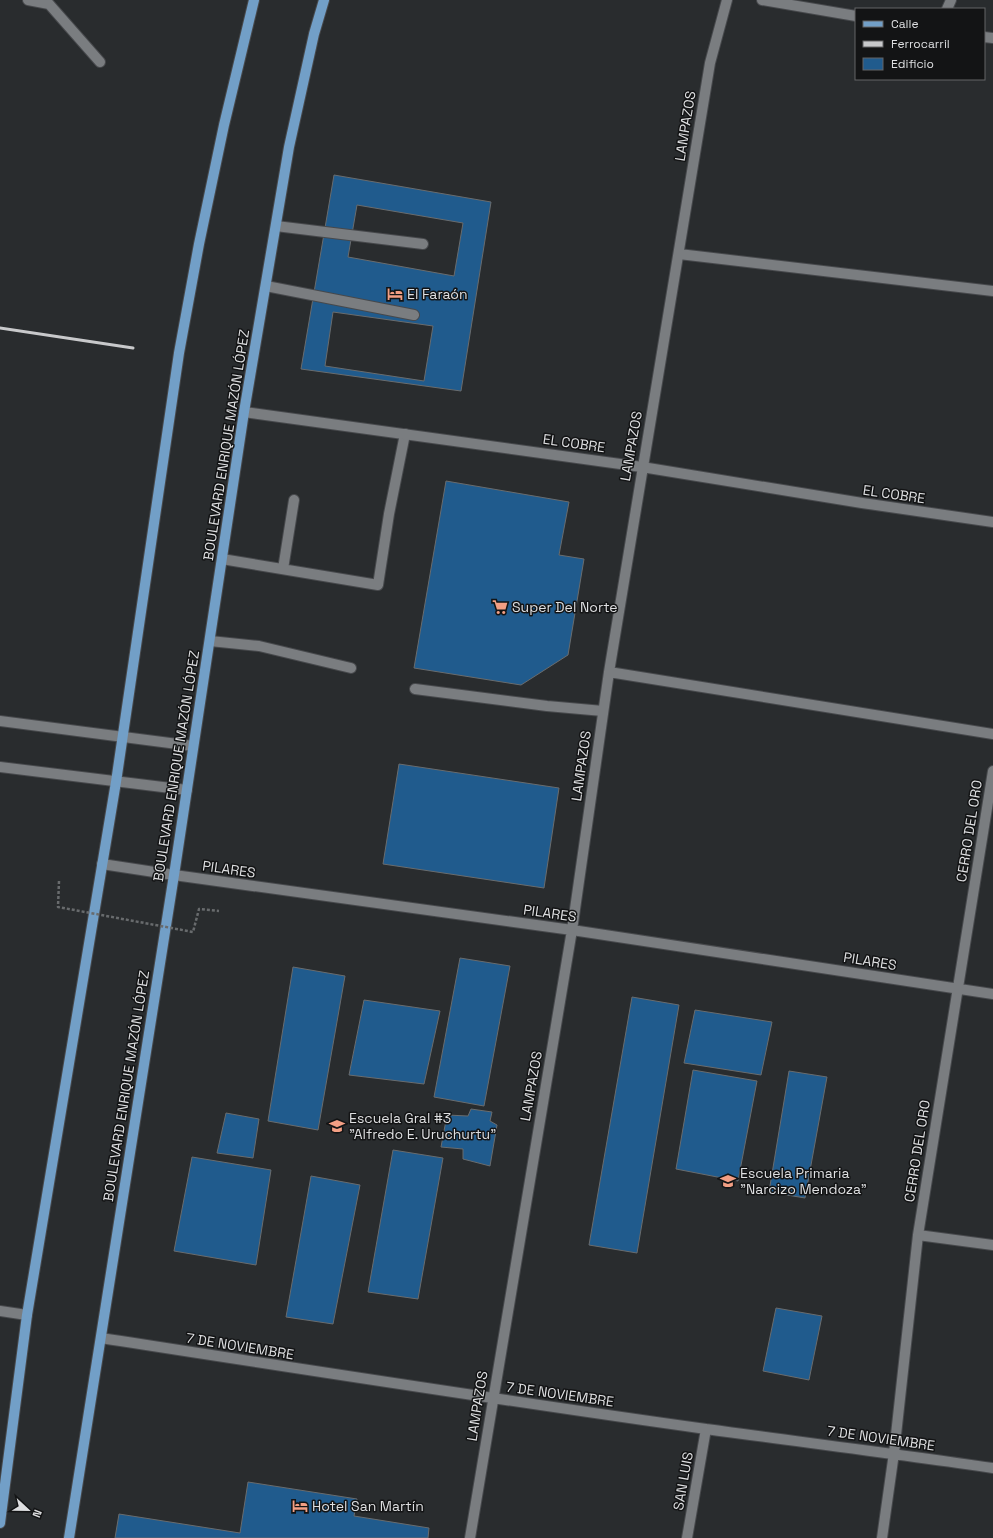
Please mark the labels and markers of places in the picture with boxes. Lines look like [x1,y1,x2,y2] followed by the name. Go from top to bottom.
[386,285,404,303] hotel icon: El Faraón
[407,285,468,303] place label: El Faraón
[491,598,509,616] supermarket icon: Super Del Norte
[512,598,618,616] place label: Super Del Norte
[349,1109,496,1143] place label: Escuela Gral #3 "Alfredo E. Uruchurtu"
[328,1117,346,1135] school or university icon: Escuela Gral #3 "Alfredo E. Uruchurtu"
[740,1164,867,1198] place label: Escuela Primaria "Narcizo Mendoza"
[719,1172,737,1190] school or university icon: Escuela Primaria "Narcizo Mendoza"
[291,1497,309,1515] hotel icon: Hotel San Martín
[312,1497,424,1515] place label: Hotel San Martín

